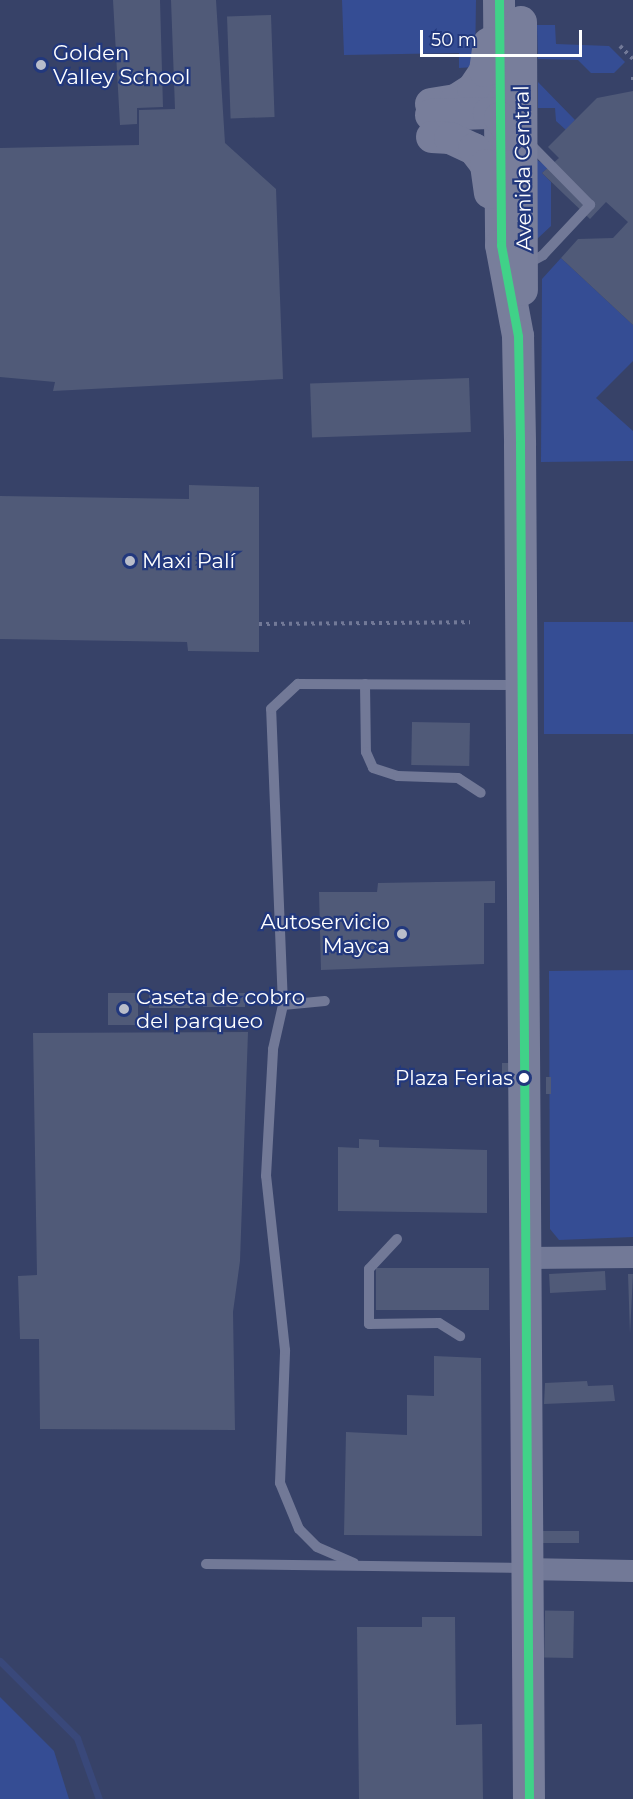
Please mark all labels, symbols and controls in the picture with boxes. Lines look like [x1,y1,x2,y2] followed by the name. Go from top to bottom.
[423,18,585,56] scale bar
[431,29,477,51] text: 50 m
[53,40,190,90] place label: Golden Valley School
[34,58,48,72] marker: Golden Valley School
[509,85,537,251] street label: Avenida Central
[142,548,235,574] place label: Maxi Palí
[123,554,137,568] marker: Maxi Palí
[261,909,390,959] place label: Autoservicio Mayca
[395,927,409,941] marker: Autoservicio Mayca
[136,984,305,1034] place label: Caseta de cobro del parqueo
[117,1002,131,1016] marker: Caseta de cobro del parqueo
[395,1066,513,1090] place label: Plaza Ferias
[518,1072,530,1084] marker: Plaza Ferias

